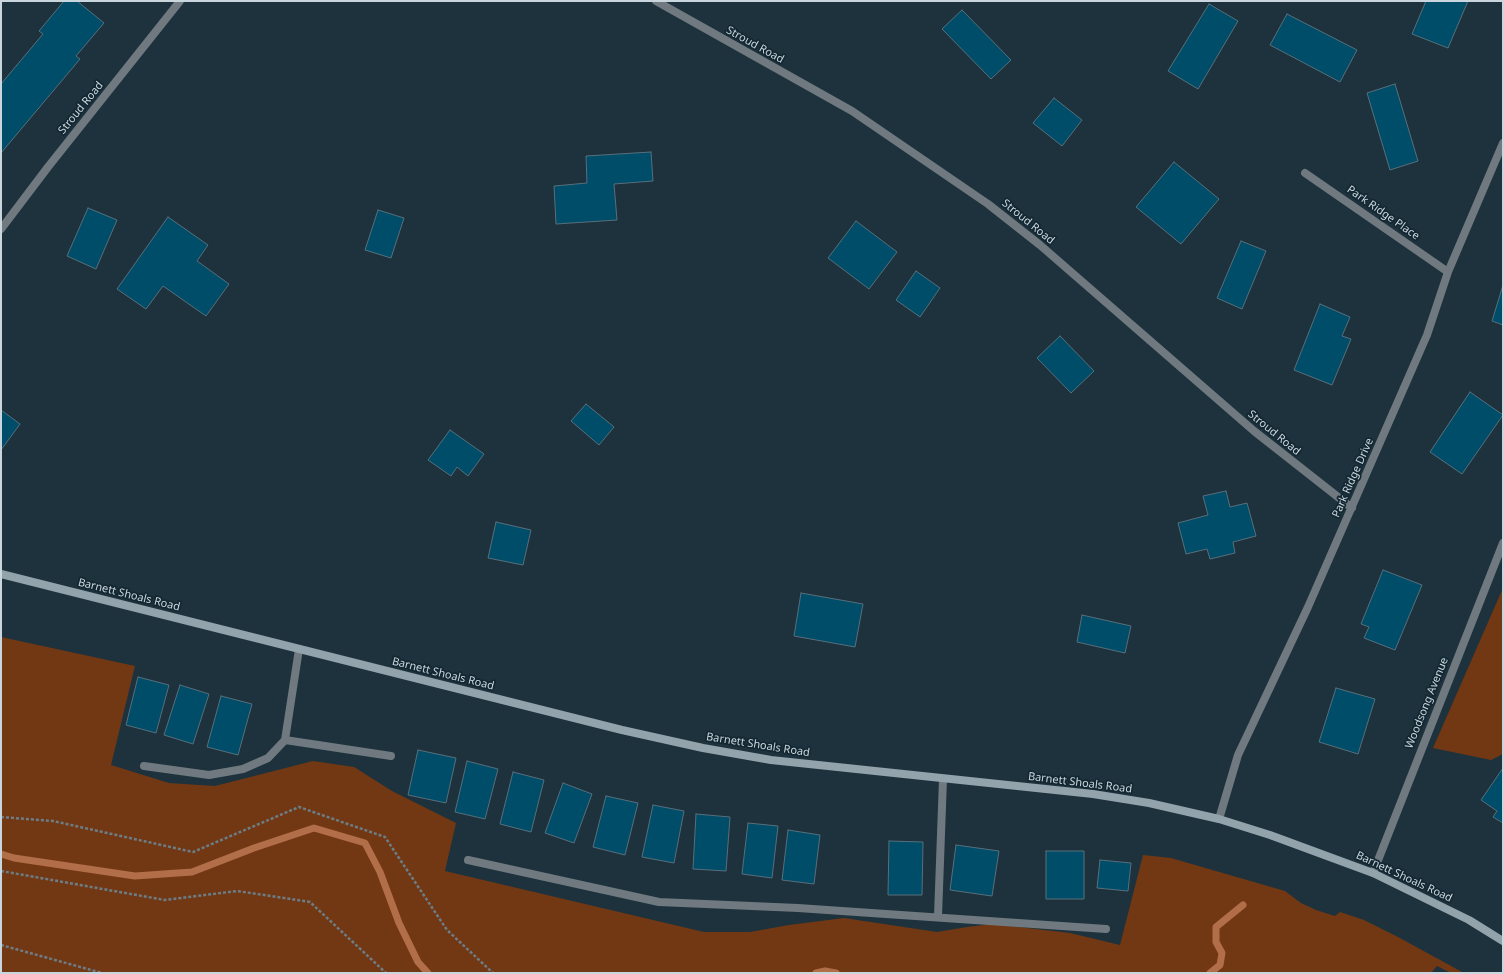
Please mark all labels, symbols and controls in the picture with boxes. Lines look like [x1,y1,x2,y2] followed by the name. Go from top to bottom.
[724,24,786,66] street label: Stroud Road
[56,79,106,137] street label: Stroud Road
[1344,183,1422,243] street label: Park Ridge Place
[999,197,1057,247] street label: Stroud Road
[1245,408,1303,458] street label: Stroud Road
[1330,436,1376,520] street label: Park Ridge Drive
[77,576,181,614] street label: Barnett Shoals Road
[391,655,495,693] street label: Barnett Shoals Road
[1403,656,1451,750] street label: Woodsong Avenue
[705,730,811,760] street label: Barnett Shoals Road
[1027,770,1133,796] street label: Barnett Shoals Road
[1354,849,1454,905] street label: Barnett Shoals Road

